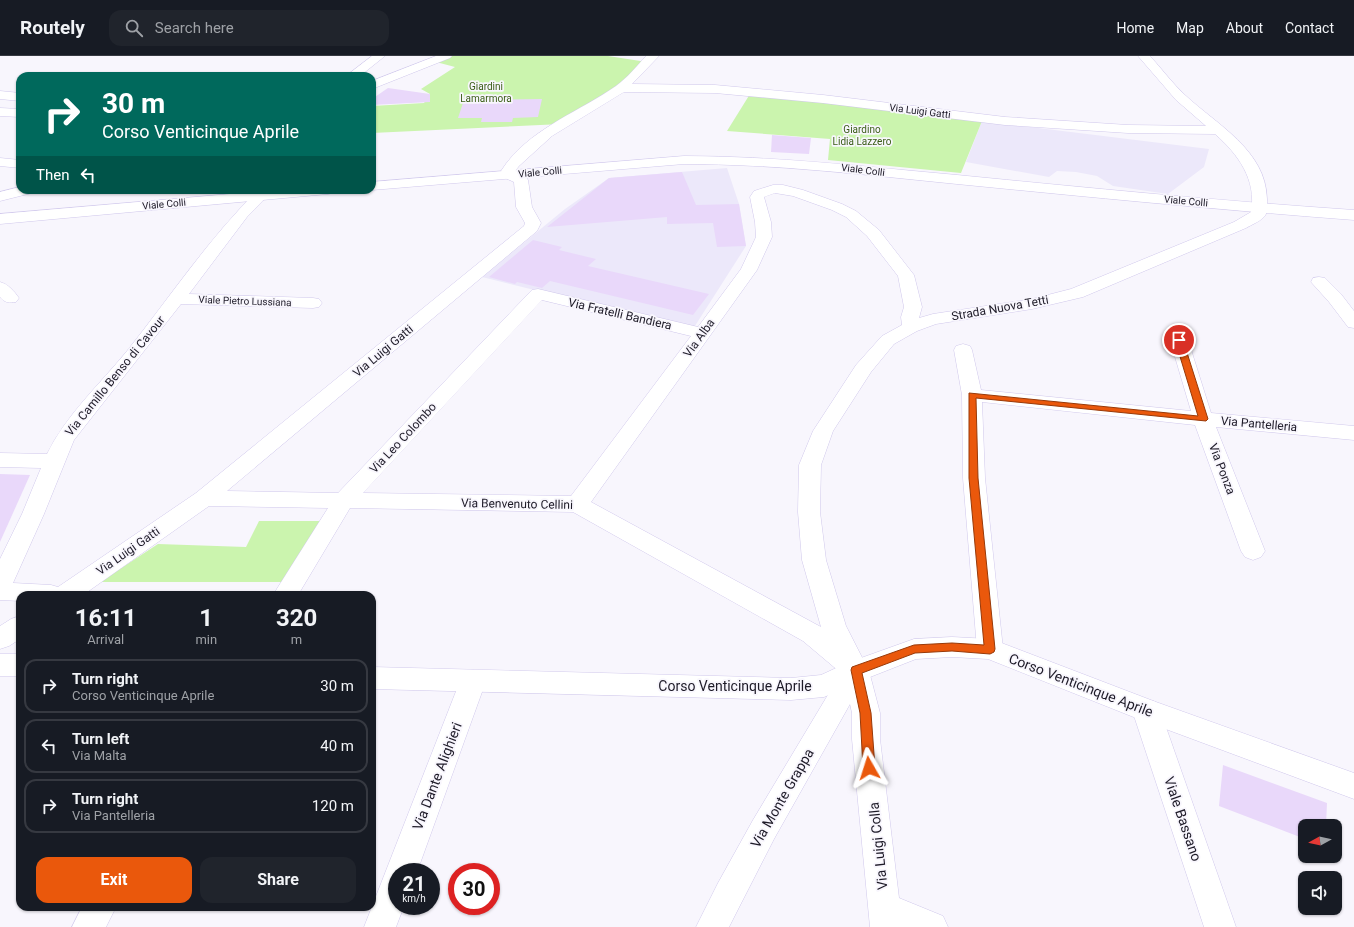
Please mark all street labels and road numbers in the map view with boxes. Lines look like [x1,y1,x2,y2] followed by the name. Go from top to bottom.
[889,102,951,120] street label: Via Luigi Gatti
[841,162,885,178] street label: Viale Colli
[518,165,562,179] street label: Viale Colli
[1164,194,1208,208] street label: Viale Colli
[142,197,186,211] street label: Viale Colli
[950,293,1050,323] street label: Strada Nuova Tetti
[198,294,292,308] street label: Viale Pietro Lussiana
[567,295,673,333] street label: Via Fratelli Bandiera
[62,313,168,439] street label: Via Camillo Benso di Cavour
[680,316,718,360] street label: Via Alba
[350,322,416,380] street label: Via Luigi Gatti
[367,400,439,476] street label: Via Leo Colombo
[1220,414,1298,434] street label: Via Pantelleria
[1206,442,1238,496] street label: Via Ponza
[461,496,573,512] street label: Via Benvenuto Cellini
[94,524,162,578] street label: Via Luigi Gatti
[1007,650,1155,720] street label: Corso Venticinque Aprile
[658,678,812,694] street label: Corso Venticinque Aprile
[409,720,465,832] street label: Via Dante Alighieri
[747,746,817,850] street label: Via Monte Grappa
[1161,775,1205,863] street label: Viale Bassano
[865,801,891,891] street label: Via Luigi Colla

